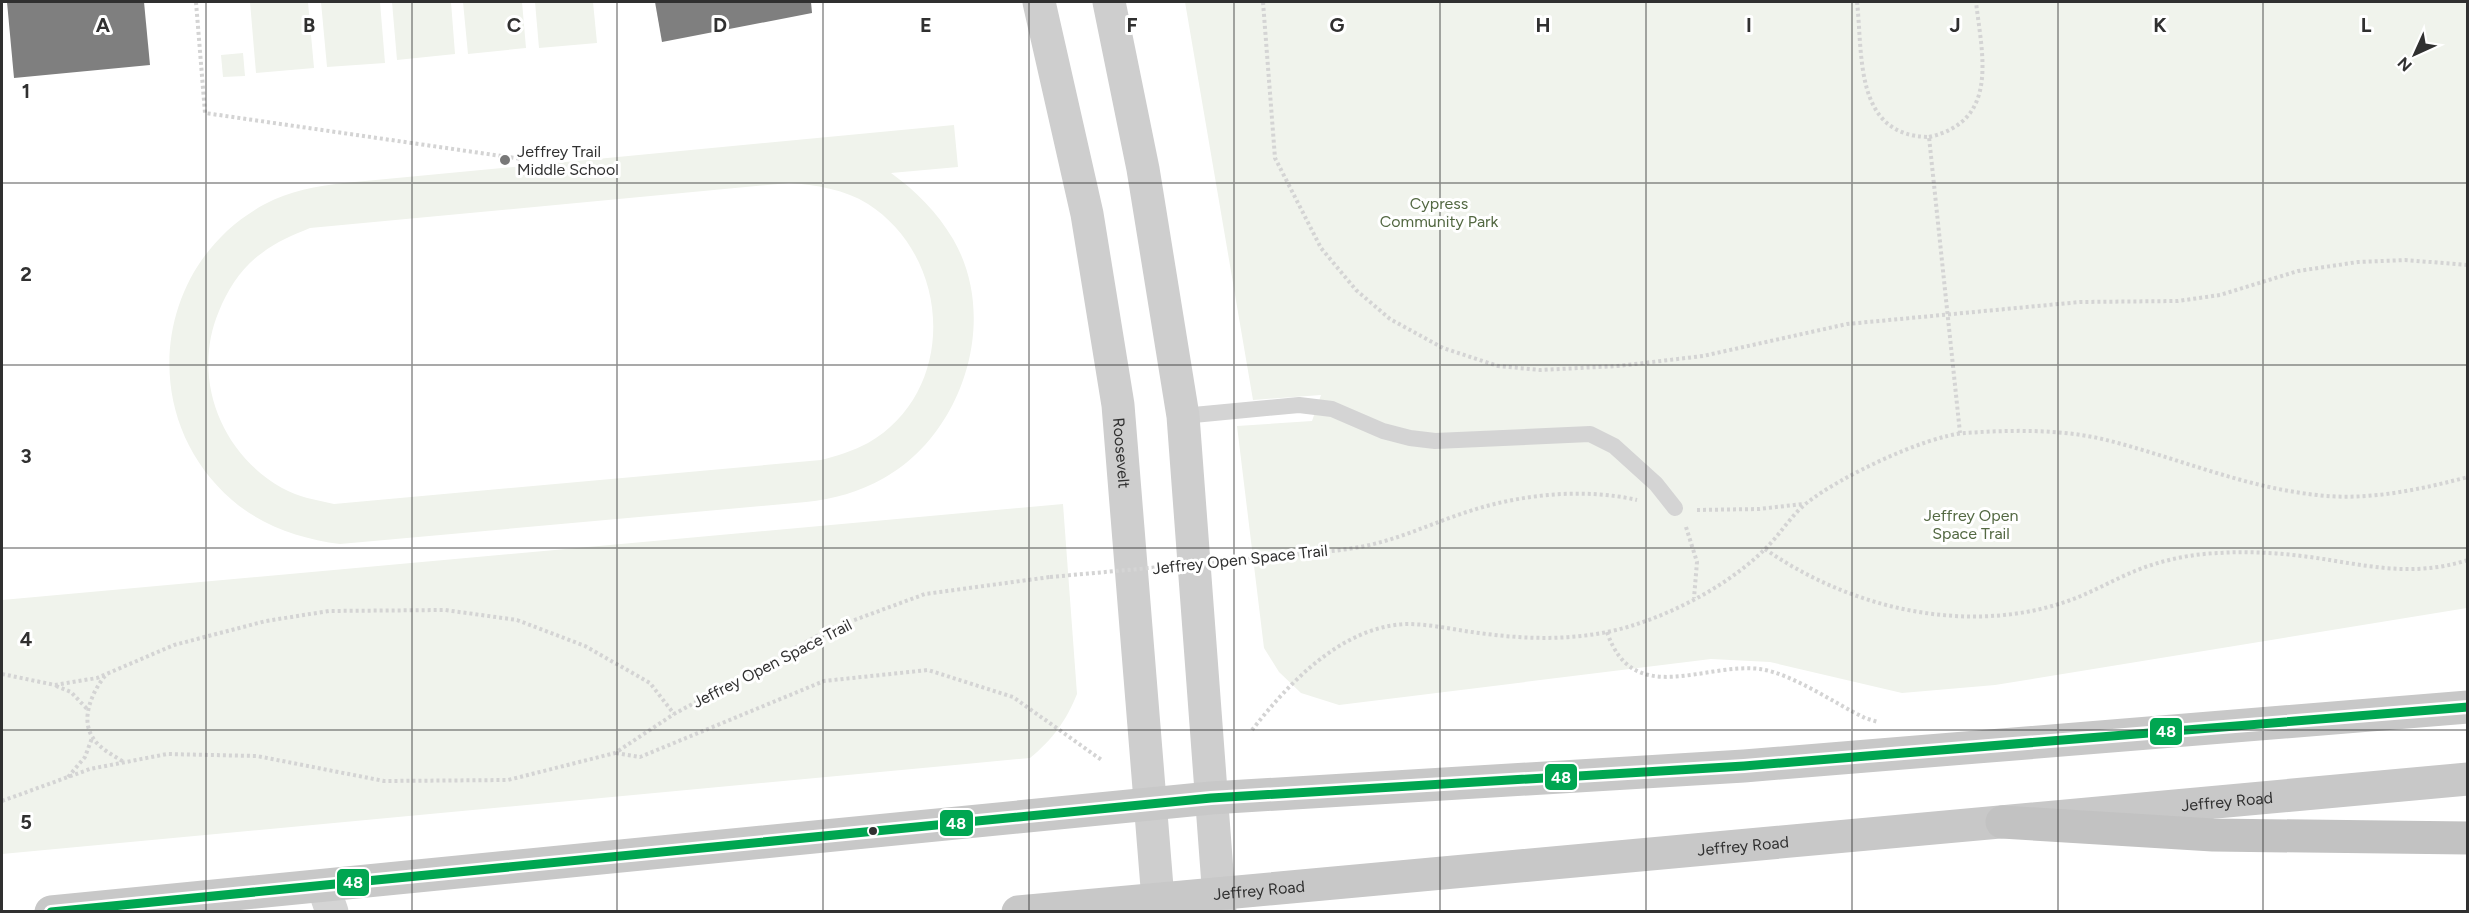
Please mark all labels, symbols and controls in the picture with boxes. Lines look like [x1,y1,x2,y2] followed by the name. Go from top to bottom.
[96,13,111,37] text: A
[303,13,315,37] text: B
[507,13,521,37] text: C
[713,13,727,37] text: D
[920,13,932,37] text: E
[1126,13,1138,37] text: F
[1330,13,1345,37] text: G
[1536,13,1551,37] text: H
[1746,13,1752,37] text: I
[1949,13,1961,37] text: J
[2153,13,2167,37] text: K
[2361,13,2372,37] text: L
[2385,24,2445,84] north arrow
[2394,53,2416,75] text: N
[22,79,30,103] text: 1
[517,142,619,179] place label: Jeffrey Trail Middle School
[498,153,512,167] marker: Jeffrey Trail Middle School
[1380,194,1498,231] park label: Cypress Community Park
[20,262,32,286] text: 2
[1109,417,1134,489] street label: Roosevelt
[20,444,32,468] text: 3
[1924,506,2018,543] park label: Jeffrey Open Space Trail
[1151,541,1329,578] street label: Jeffrey Open Space Trail
[689,615,855,712] street label: Jeffrey Open Space Trail
[20,627,33,651] text: 4
[2149,717,2183,746] line badge: 48
[2156,722,2176,741] text: 48
[1544,763,1578,791] line badge: 48
[1551,768,1571,787] text: 48
[2180,788,2274,815] street label: Jeffrey Road
[939,809,974,837] line badge: 48
[20,810,32,834] text: 5
[946,814,966,833] text: 48
[867,825,879,837] unlabelled marker
[1696,832,1790,860] street label: Jeffrey Road
[336,868,370,897] line badge: 48
[343,873,363,892] text: 48
[1212,877,1306,904] street label: Jeffrey Road

